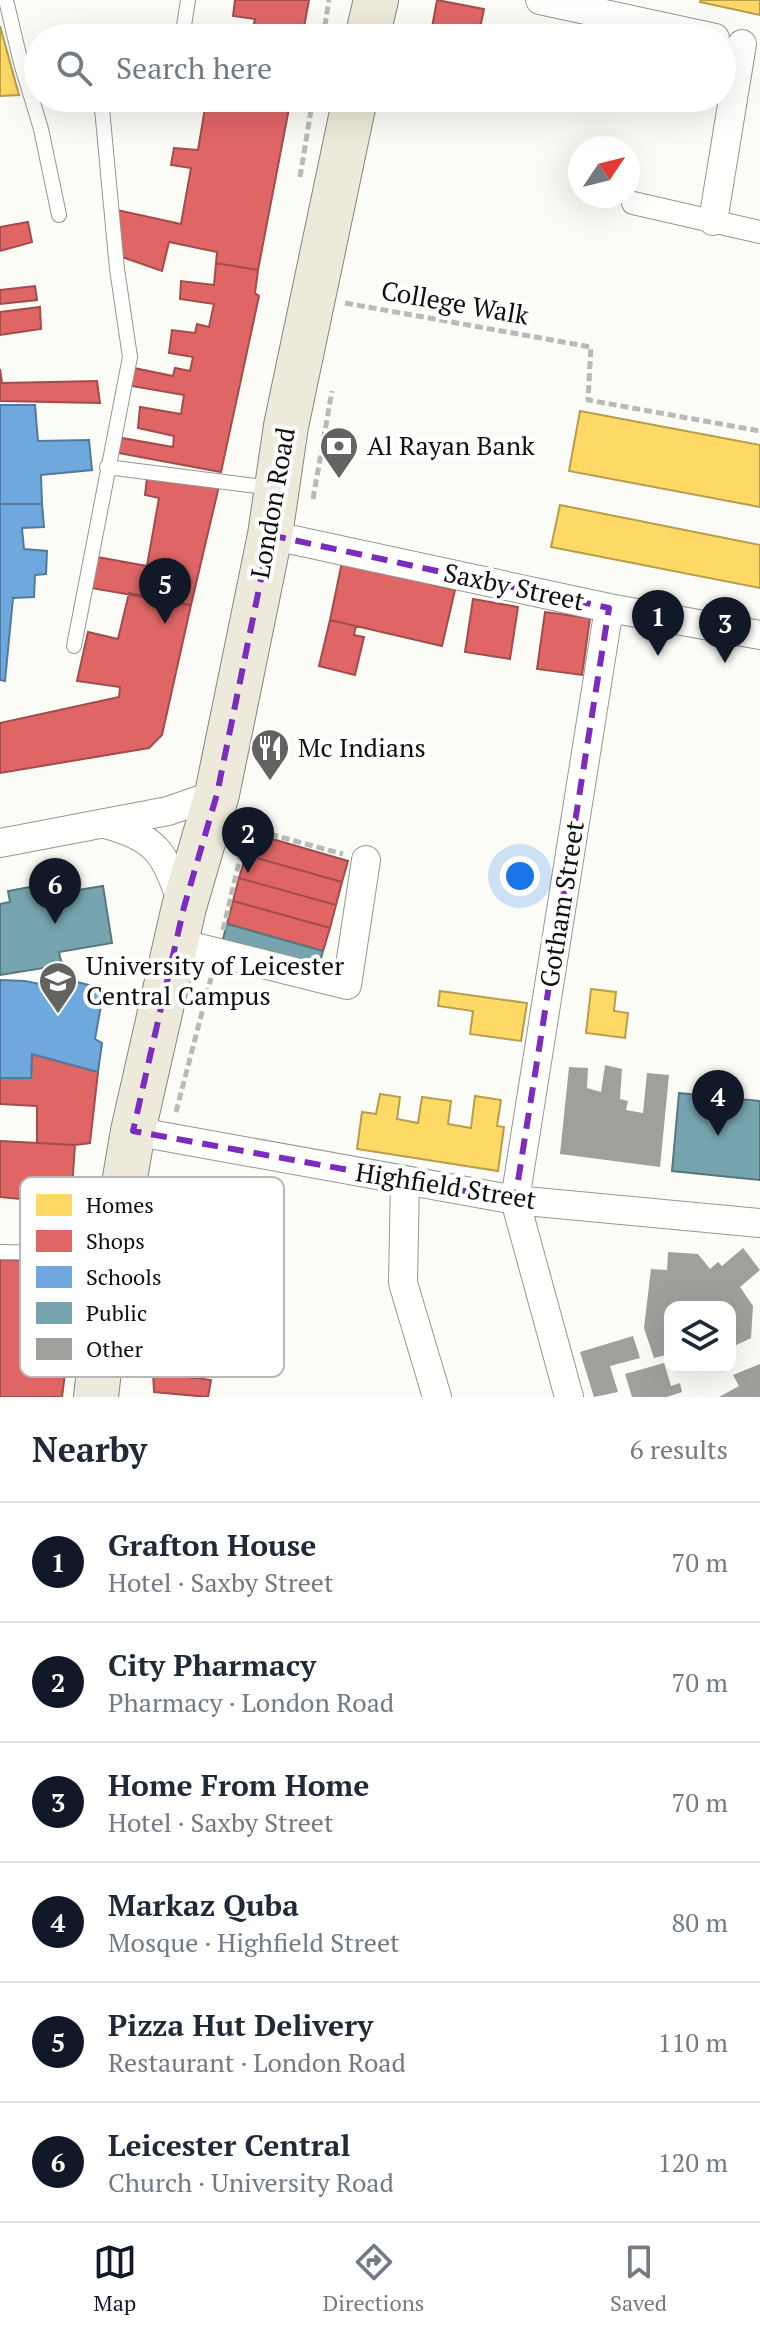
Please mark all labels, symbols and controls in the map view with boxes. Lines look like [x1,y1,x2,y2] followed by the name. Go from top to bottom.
[24,24,736,112] search box
[52,46,96,90] icon: search
[116,48,272,88] text: Search here
[568,136,640,208] north arrow
[379,272,532,332] street label: College Walk
[242,425,302,581] street label: London Road
[318,425,360,480] bank icon: Al Rayan Bank
[367,428,535,462] place label: Al Rayan Bank
[441,555,588,618] street label: Saxby Street
[139,558,191,624] pin: 5
[632,590,684,656] pin: 1
[699,597,751,663] pin: 3
[249,727,291,782] restaurant icon: Mc Indians
[298,730,426,764] place label: Mc Indians
[222,807,274,873] pin: 2
[531,818,591,990] street label: Gotham Street
[500,856,540,896] your location
[29,858,81,924] pin: 6
[86,948,344,1012] place label: University of Leicester Central Campus
[37,960,79,1015] school or university icon: University of Leicester Central Campus
[692,1070,744,1136] pin: 4
[353,1154,539,1216] street label: Highfield Street
[20,1177,284,1377] legend
[86,1190,154,1219] text: Homes
[86,1226,145,1255] text: Shops
[86,1262,161,1291] text: Schools
[86,1298,147,1327] text: Public
[664,1301,736,1373] map controls
[664,1301,736,1373] button: layers
[86,1334,143,1363] text: Other
[32,1427,147,1472] text: Nearby
[630,1432,728,1466] text: 6 results
[108,1525,316,1565] text: Grafton House
[51,1545,65,1579] text: 1
[672,1545,728,1579] text: 70 m
[108,1565,334,1599] text: Hotel · Saxby Street
[108,1645,316,1685] text: City Pharmacy
[51,1665,65,1699] text: 2
[672,1665,728,1699] text: 70 m
[108,1685,394,1719] text: Pharmacy · London Road
[108,1765,369,1805] text: Home From Home
[51,1785,65,1819] text: 3
[672,1785,728,1819] text: 70 m
[108,1805,334,1839] text: Hotel · Saxby Street
[108,1885,299,1925] text: Markaz Quba
[51,1905,65,1939] text: 4
[672,1905,728,1939] text: 80 m
[108,1925,400,1959] text: Mosque · Highfield Street
[108,2005,373,2045] text: Pizza Hut Delivery
[51,2025,65,2059] text: 5
[658,2025,728,2059] text: 110 m
[108,2045,406,2079] text: Restaurant · London Road
[108,2125,350,2165] text: Leicester Central
[51,2145,65,2179] text: 6
[658,2145,728,2179] text: 120 m
[108,2165,394,2199] text: Church · University Road
[93,2240,137,2317] tab: Map
[323,2240,424,2317] tab: Directions
[610,2240,667,2317] tab: Saved

